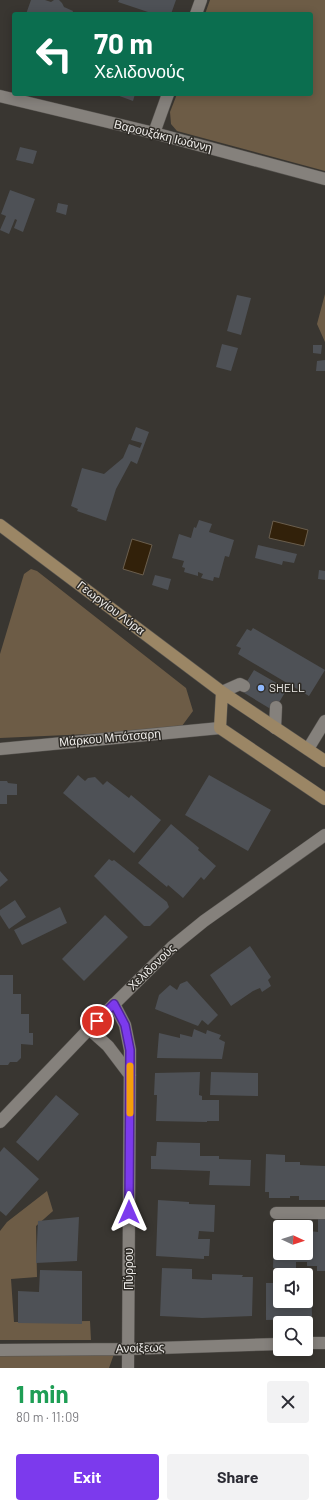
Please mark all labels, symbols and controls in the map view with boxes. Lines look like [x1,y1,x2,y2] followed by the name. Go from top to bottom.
[94,26,153,60] text: 70 m
[28,28,80,80] icon: left
[94,60,185,82] text: Χελιδονούς
[113,116,214,155] street label: Βαρουξάκη Ιωάννη
[75,577,148,638] street label: Γεωργίου Λύρα
[269,680,305,694] place label: SHELL
[256,683,266,693] marker: SHELL
[59,726,161,749] street label: Μάρκου Μπότσαρη
[125,940,179,993] street label: Χελιδονούς
[80,1004,114,1038] pin
[86,1010,108,1032] icon: arrive
[108,1191,150,1233] position arrow
[273,1220,313,1260] north arrow
[273,1220,313,1356] map controls
[121,1248,136,1290] street label: Πύρρου
[273,1268,313,1308] button: sound
[273,1316,313,1356] button: search
[115,1339,165,1356] street label: Ανοίξεως
[16,1379,69,1408] text: 1 min
[267,1381,309,1423] button: close
[16,1409,79,1425] text: 80 m · 11:09
[16,1454,159,1500] button: Exit
[167,1454,309,1500] button: Share

